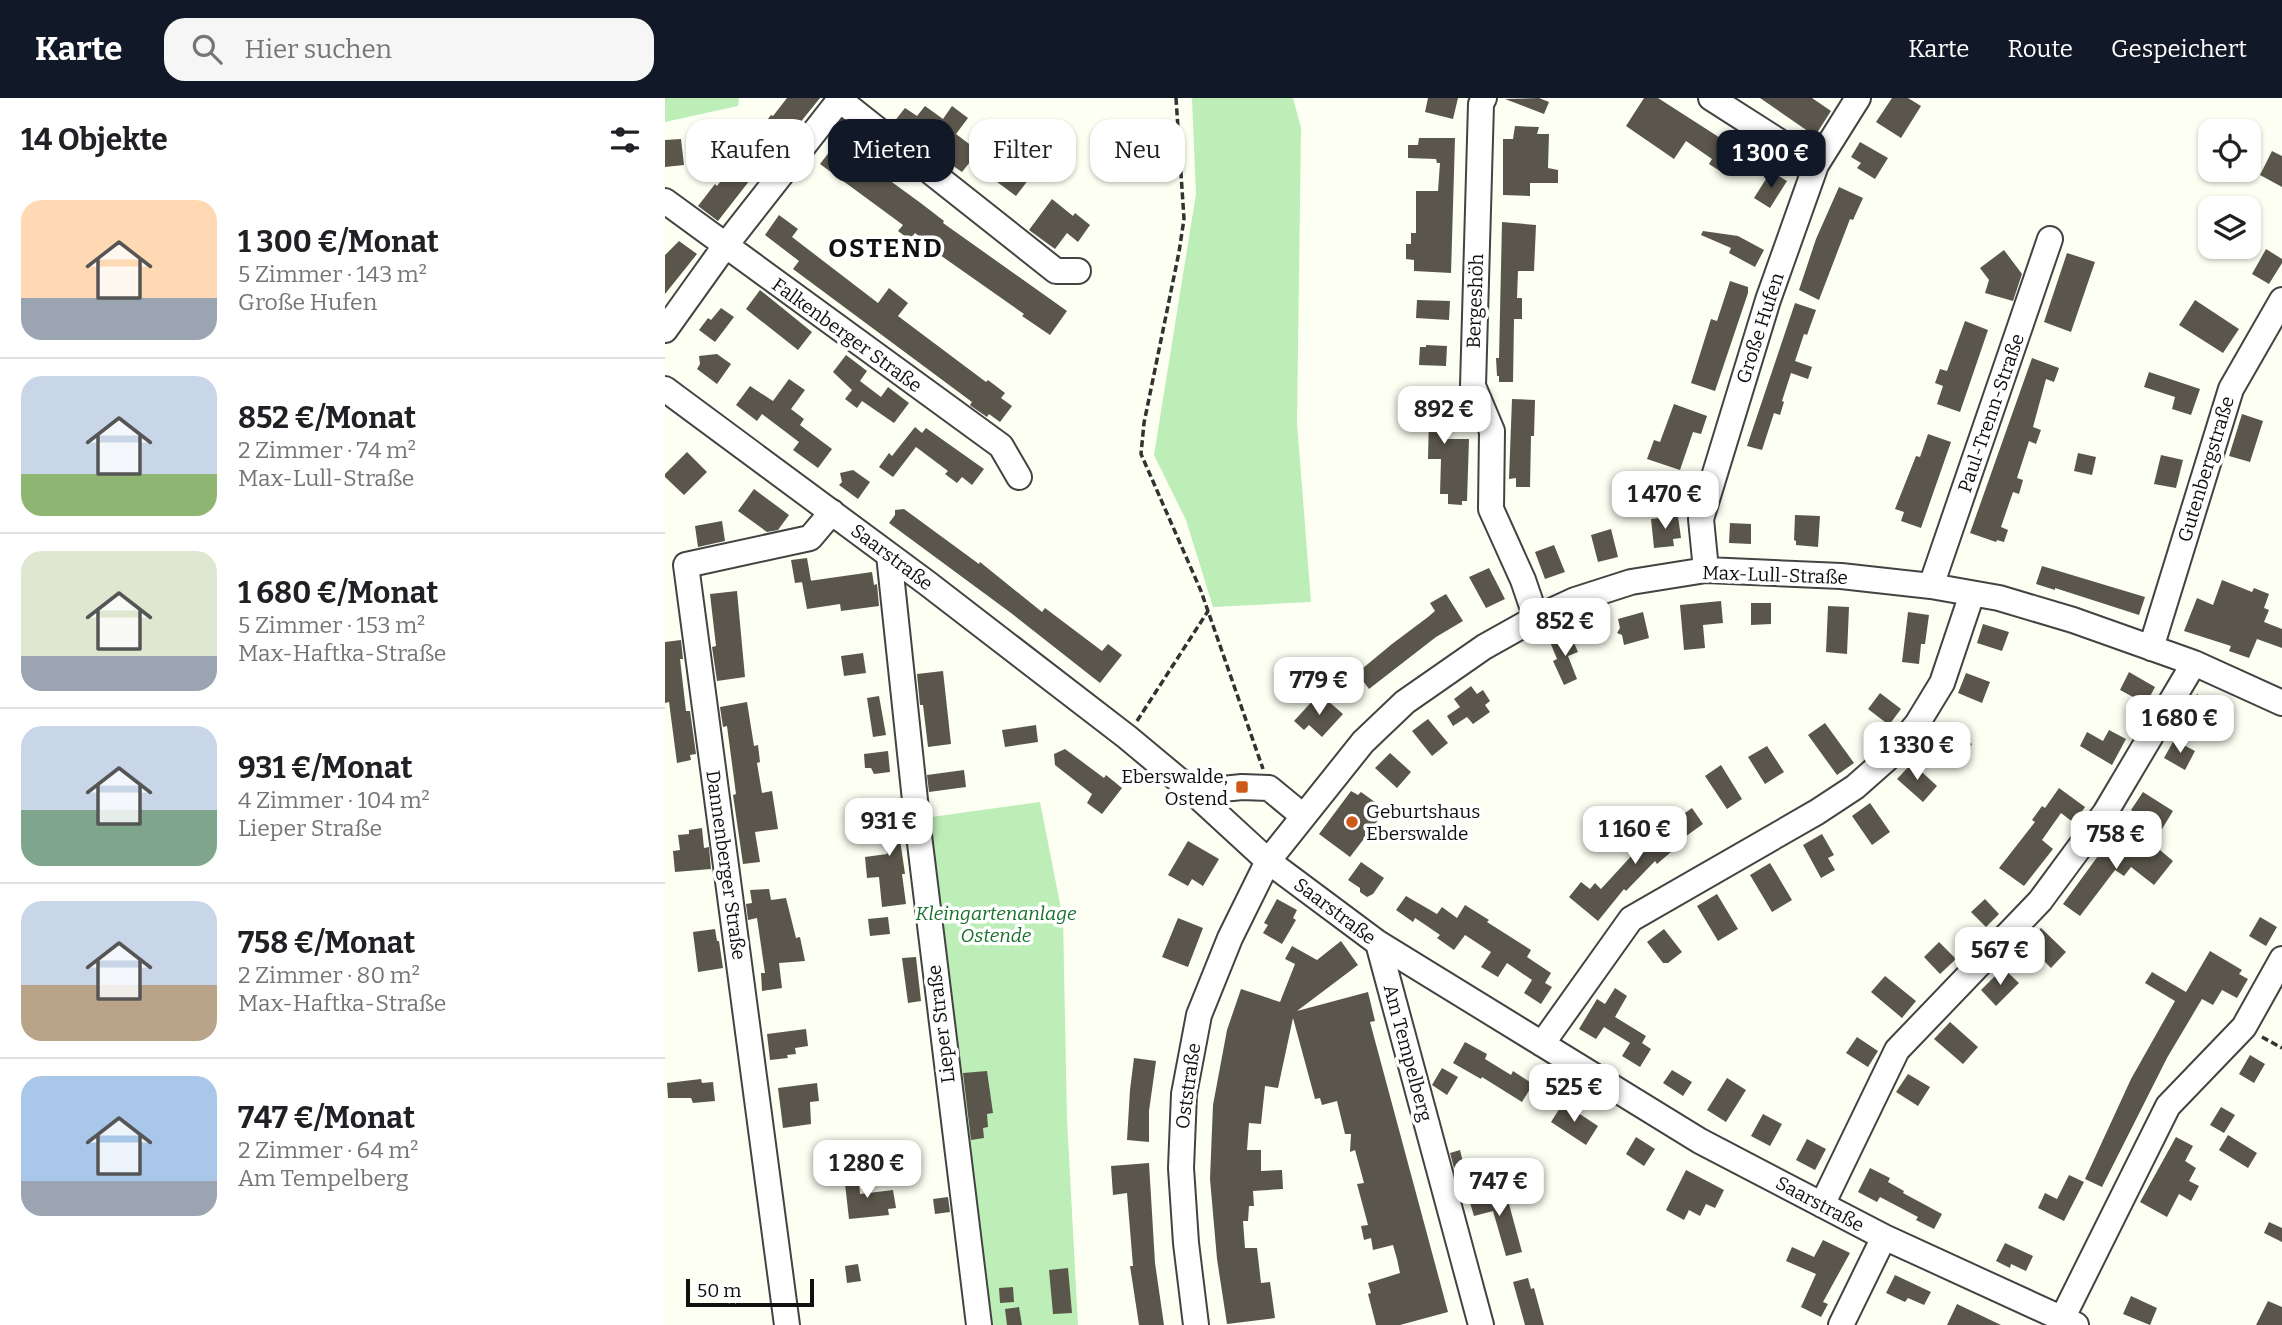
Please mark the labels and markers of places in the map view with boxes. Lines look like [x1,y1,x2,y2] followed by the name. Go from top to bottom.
[1706,130,1836,190] pin: 1 300 €
[1395,386,1493,446] pin: 892 €
[1600,472,1730,531] pin: 1 470 €
[1516,598,1614,658] pin: 852 €
[1270,658,1368,717] pin: 779 €
[2115,696,2245,755] pin: 1 680 €
[1852,722,1982,782] pin: 1 330 €
[1121,765,1228,810] place label: Eberswalde, Ostend
[1234,779,1250,795] marker: Eberswalde, Ostend
[840,798,938,858] pin: 931 €
[1366,800,1480,845] place label: Geburtshaus Eberswalde
[1570,806,1700,866] pin: 1 160 €
[2067,812,2165,871] pin: 758 €
[1344,814,1360,830] marker: Geburtshaus Eberswalde
[1951,928,2049,987] pin: 567 €
[1525,1065,1623,1124] pin: 525 €
[802,1140,932,1200] pin: 1 280 €
[1450,1158,1548,1218] pin: 747 €

